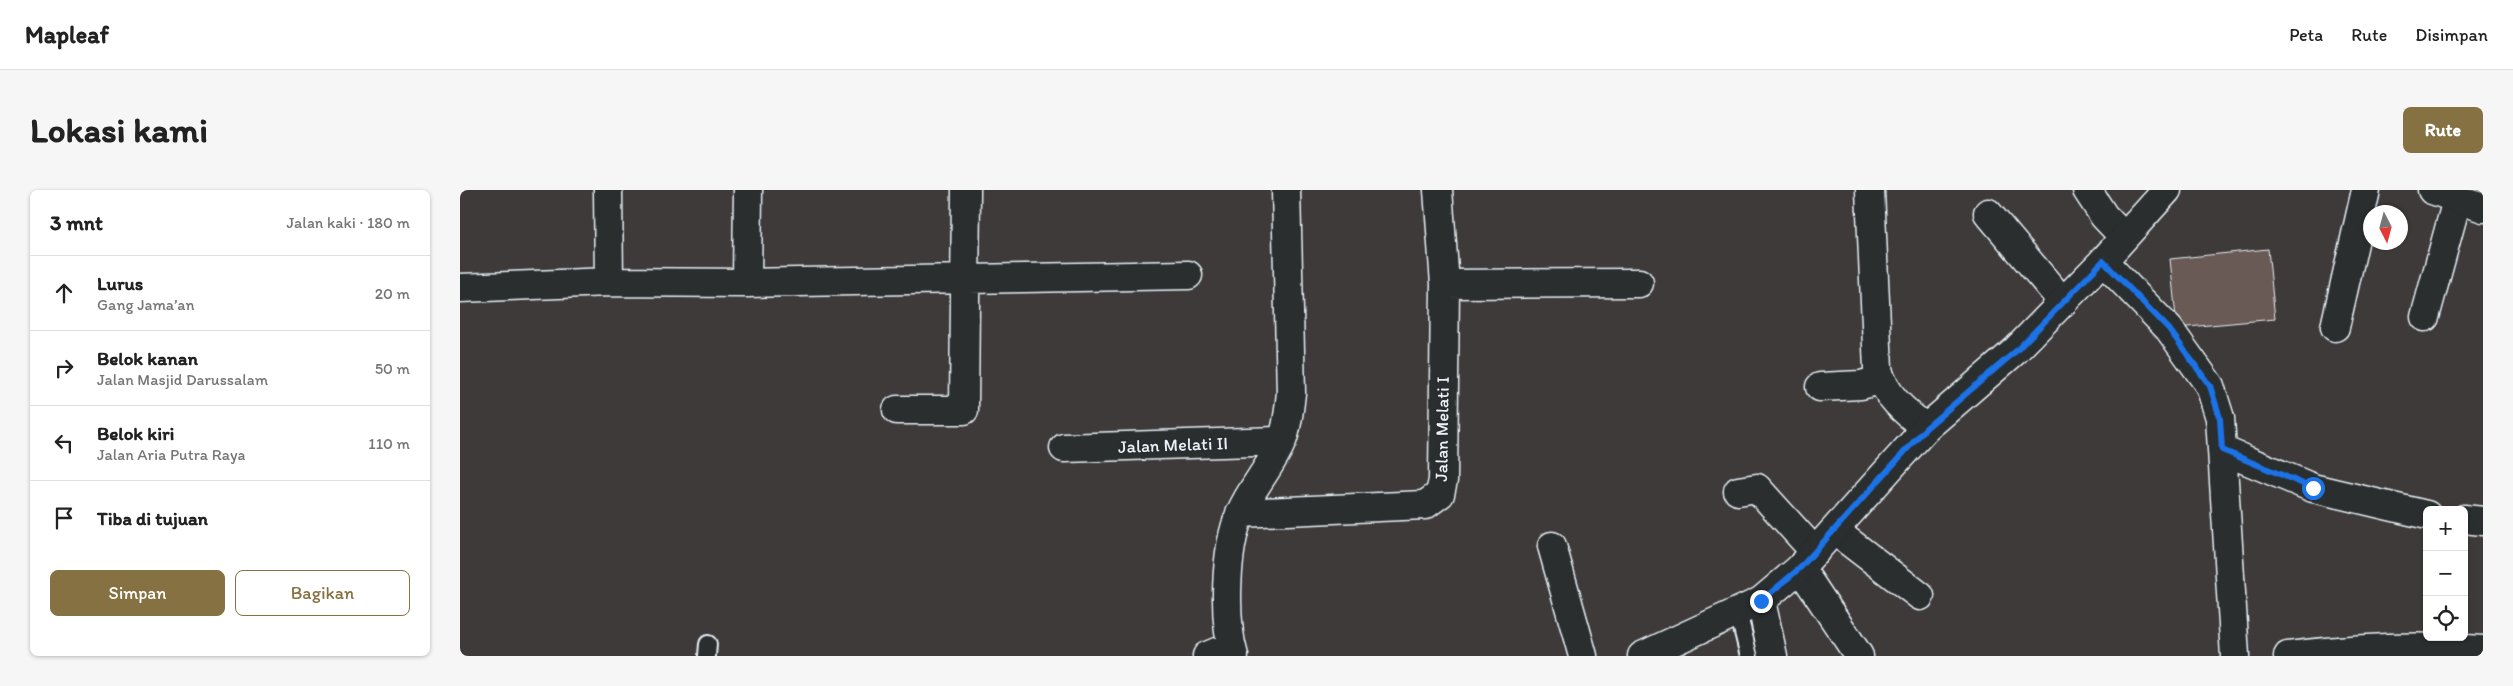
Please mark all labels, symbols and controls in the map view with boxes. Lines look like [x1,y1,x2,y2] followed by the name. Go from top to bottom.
[25,20,109,49] text: Mapleaf
[2289,24,2323,46] text: Peta
[2351,24,2387,46] text: Rute
[2415,24,2488,46] text: Disimpan
[2403,107,2483,153] button: Rute
[30,109,208,151] text: Lokasi kami
[2363,205,2408,250] north arrow
[50,210,103,235] text: 3 mnt
[287,213,410,232] text: Jalan kaki · 180 m
[97,272,143,295] text: Lurus
[50,279,78,307] icon: ahead
[375,284,410,303] text: 20 m
[97,295,195,314] text: Gang Jama’an
[97,347,198,370] text: Belok kanan
[50,354,78,382] icon: right
[375,359,410,378] text: 50 m
[97,370,268,389] text: Jalan Masjid Darussalam
[1430,376,1454,482] street label: Jalan Melati I
[97,422,174,445] text: Belok kiri
[50,429,78,457] icon: left
[1118,432,1228,458] street label: Jalan Melati II
[368,434,410,453] text: 110 m
[97,445,245,464] text: Jalan Aria Putra Raya
[2302,477,2325,500] route start
[50,504,78,532] icon: arrive
[2423,506,2468,641] map controls
[2423,506,2468,551] button: +
[97,507,208,530] text: Tiba di tujuan
[2423,551,2468,596] button: −
[50,570,225,616] button: Simpan
[235,570,410,616] button: Bagikan
[1750,590,1773,613] route end
[2423,596,2468,641] button: locate

